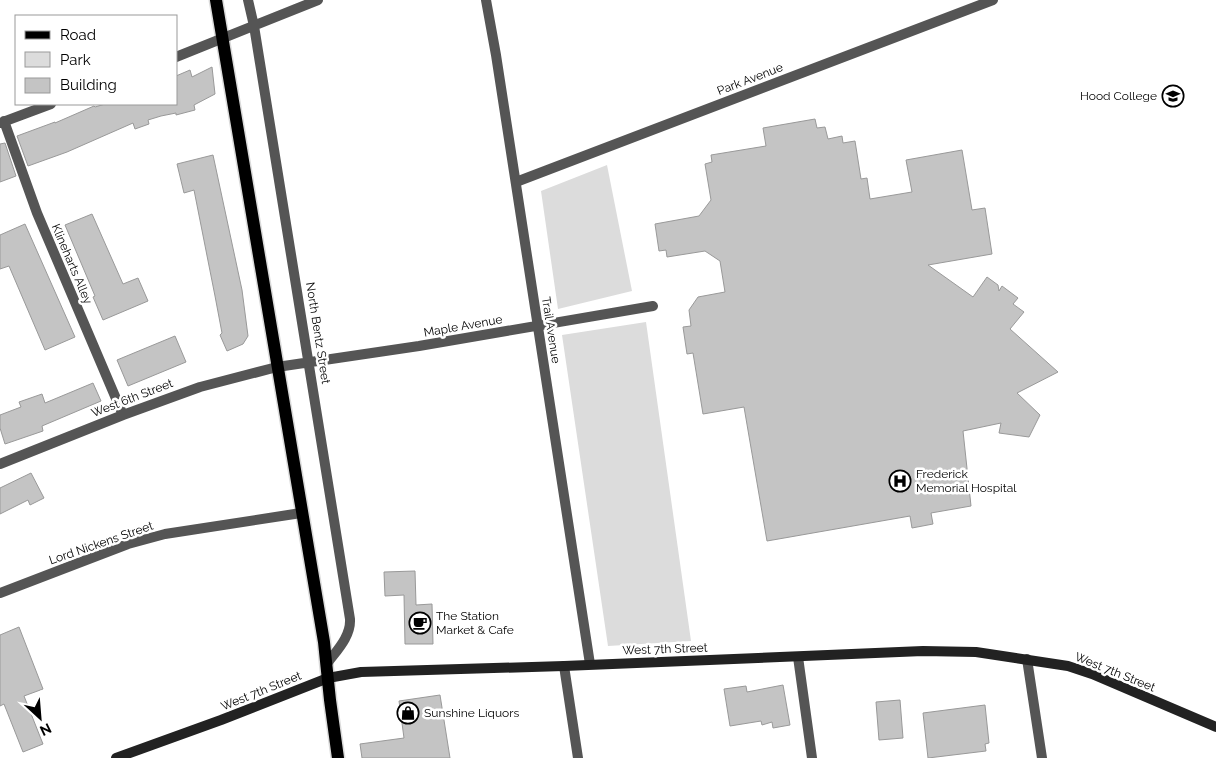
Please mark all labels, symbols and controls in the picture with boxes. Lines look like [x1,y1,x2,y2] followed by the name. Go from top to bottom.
[15,15,178,105] legend
[60,26,96,44] text: Road
[60,51,91,69] text: Park
[715,60,785,98] street label: Park Avenue
[60,76,117,94] text: Building
[1161,84,1185,108] school or university icon: Hood College
[1080,89,1157,103] place label: Hood College
[49,222,95,307] street label: Klineharts Alley
[303,281,333,385] street label: North Bentz Street
[539,296,563,364] street label: Trail Avenue
[423,312,503,340] street label: Maple Avenue
[89,376,175,420] street label: West 6th Street
[916,467,1017,495] place label: Frederick Memorial Hospital
[888,469,912,493] hospital icon: Frederick Memorial Hospital
[47,519,155,567] street label: Lord Nickens Street
[436,609,514,637] place label: The Station Market & Cafe
[408,611,432,635] cafe icon: The Station Market & Cafe
[622,641,708,657] street label: West 7th Street
[1073,650,1157,694] street label: West 7th Street
[219,669,303,713] street label: West 7th Street
[15,693,65,743] north arrow
[396,701,420,725] shop icon: Sunshine Liquors
[424,706,519,720] place label: Sunshine Liquors
[37,720,54,739] text: N

